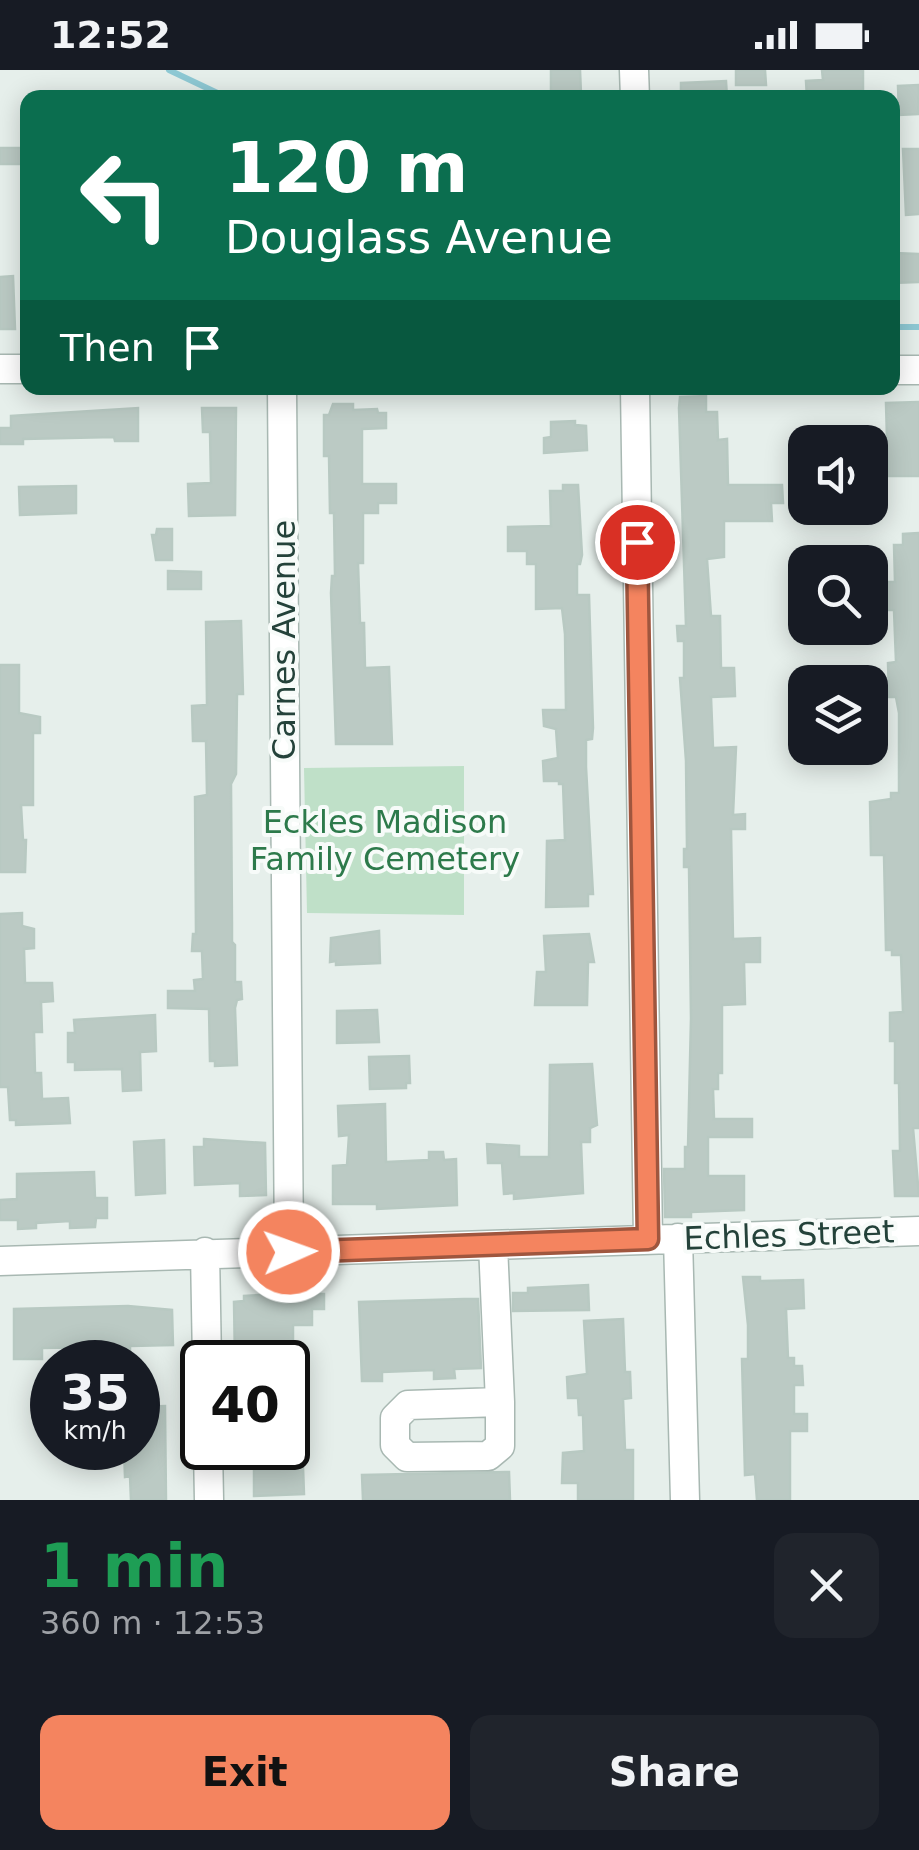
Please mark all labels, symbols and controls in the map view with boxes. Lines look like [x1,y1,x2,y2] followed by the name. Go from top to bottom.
[50,13,171,57] text: 12:52
[225,127,468,209] text: 120 m
[60,130,190,260] icon: left
[225,211,613,264] text: Douglass Avenue
[175,320,230,375] icon: arrive
[60,326,155,370] text: Then
[788,425,888,765] map controls
[788,425,888,525] button: sound
[595,500,680,585] pin
[610,515,665,570] icon: arrive
[265,520,303,760] street label: Carnes Avenue
[788,545,888,645] button: search
[788,665,888,765] button: layers
[250,803,520,878] park label: Eckles Madison Family Cemetery
[237,1200,341,1304] position arrow
[683,1212,895,1258] street label: Echles Street
[180,1340,310,1470] speed limit sign: 40
[60,1364,130,1422] text: 35
[63,1416,127,1445] text: km/h
[40,1531,228,1601] text: 1 min
[774,1533,879,1638] button: close
[40,1604,265,1642] text: 360 m · 12:53
[40,1715,450,1830] button: Exit
[470,1715,879,1830] button: Share

